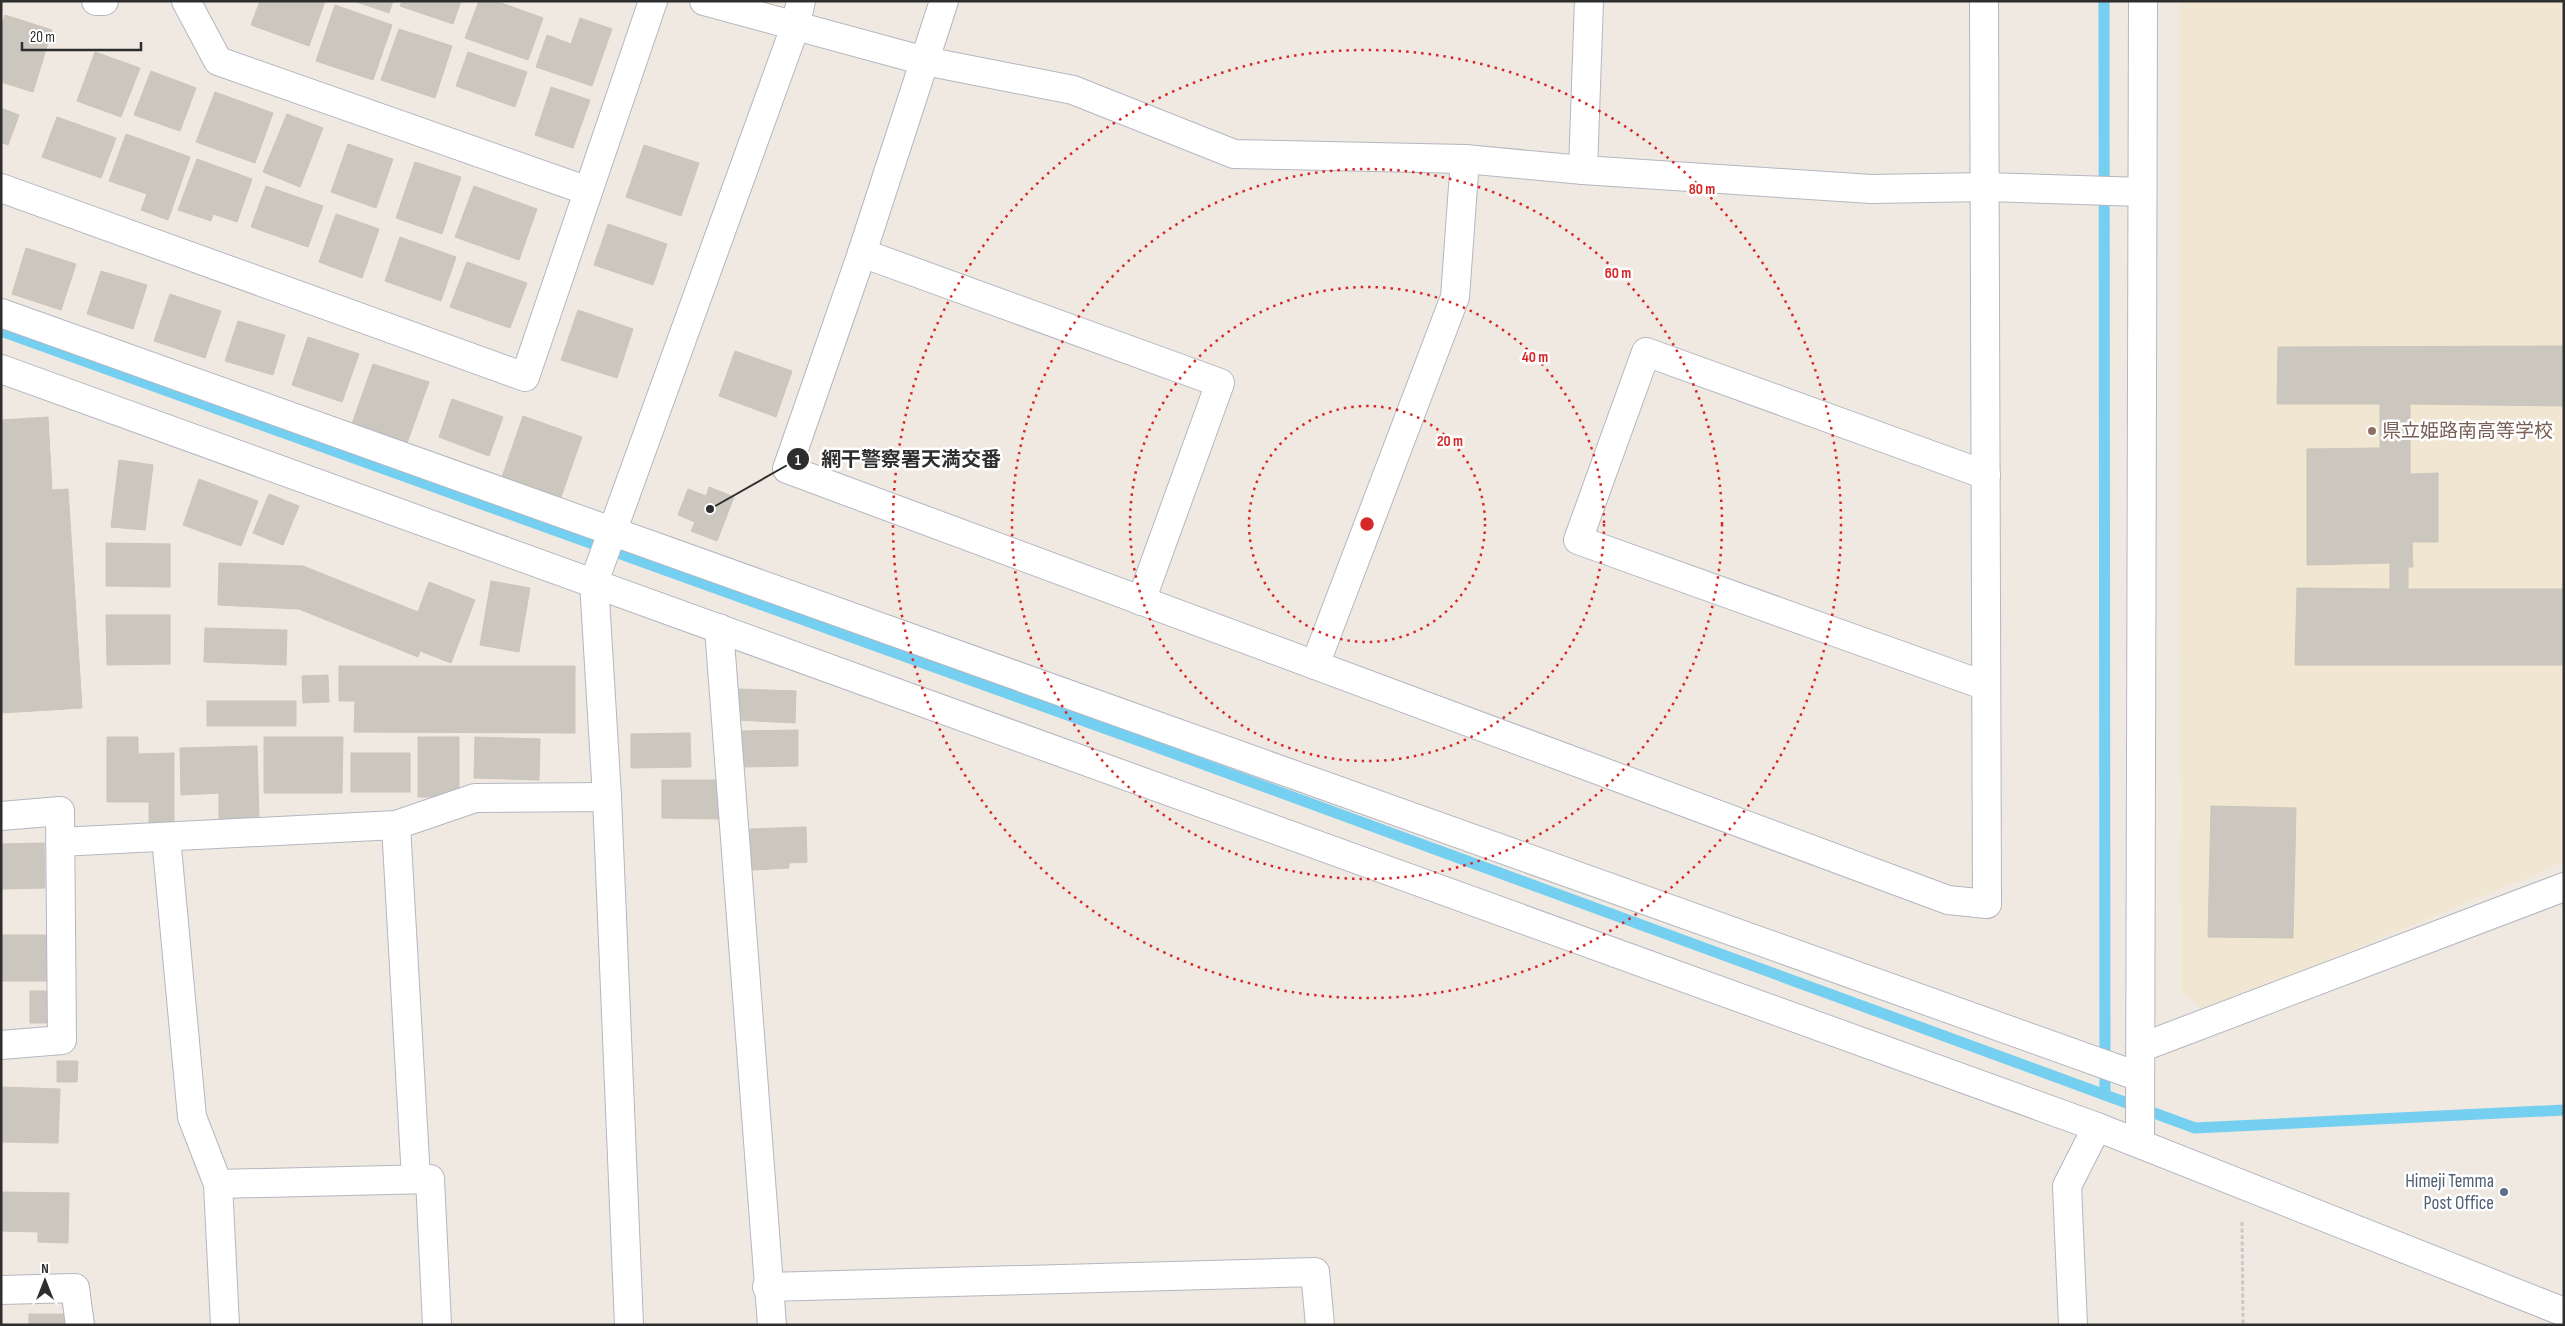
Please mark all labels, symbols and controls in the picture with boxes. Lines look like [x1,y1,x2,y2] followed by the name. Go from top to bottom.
[22,20,141,52] scale bar
[30,28,55,47] text: 20 m
[1689,180,1715,199] text: 80 m
[1605,264,1631,283] text: 60 m
[1522,348,1548,367] text: 40 m
[2382,420,2553,443] place label: 県立姫路南高等学校
[2366,425,2378,437] marker: 県立姫路南高等学校
[1437,432,1463,451] text: 20 m
[786,442,1011,477] callout: 網干警察署天満交番
[821,448,1001,472] text: 網干警察署天満交番
[795,451,801,470] text: 1
[1358,515,1376,533] centre of rings
[2405,1170,2494,1215] place label: Himeji Temma Post Office
[2498,1186,2510,1198] marker: Himeji Temma Post Office
[20,1256,70,1306] north arrow
[41,1260,49,1277] text: N

